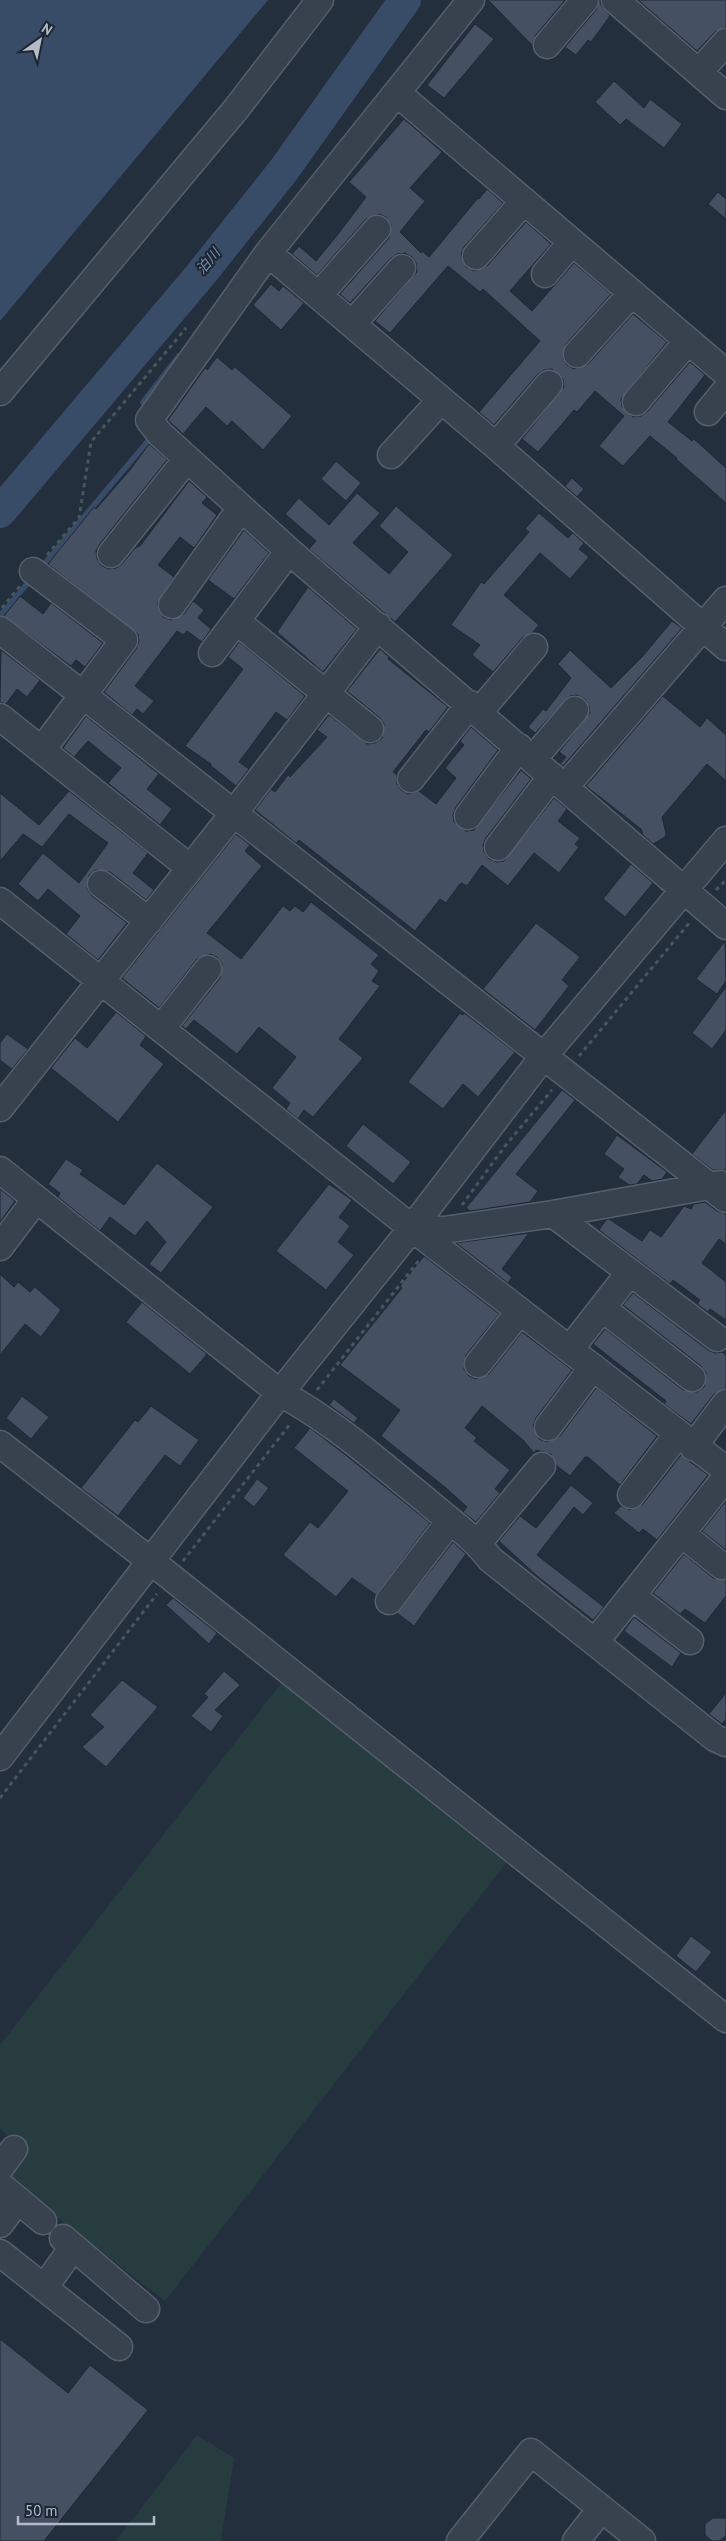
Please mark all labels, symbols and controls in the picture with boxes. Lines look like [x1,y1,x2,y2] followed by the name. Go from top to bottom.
[15,15,65,65] north arrow
[38,19,56,39] text: N
[192,243,225,278] water label: 泊川
[18,2494,154,2526] scale bar
[25,2501,58,2520] text: 50 m

